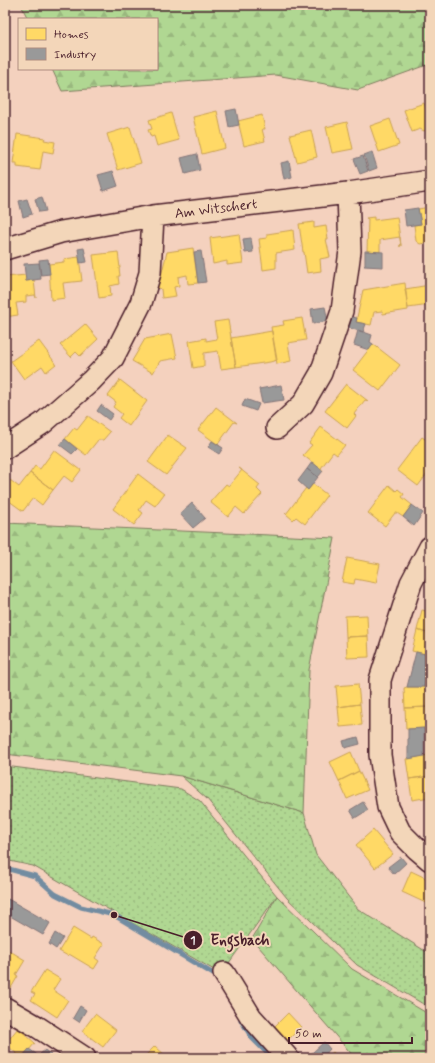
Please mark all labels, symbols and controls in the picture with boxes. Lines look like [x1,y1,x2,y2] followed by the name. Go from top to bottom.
[18,18,158,70] legend
[54,27,89,43] text: Homes
[54,47,96,63] text: Industry
[174,195,258,223] street label: Am Witschert
[183,926,278,953] callout: Engsbach
[210,931,270,953] text: Engsbach
[190,933,196,949] text: 1
[289,1019,412,1045] scale bar
[295,1026,322,1042] text: 50 m

